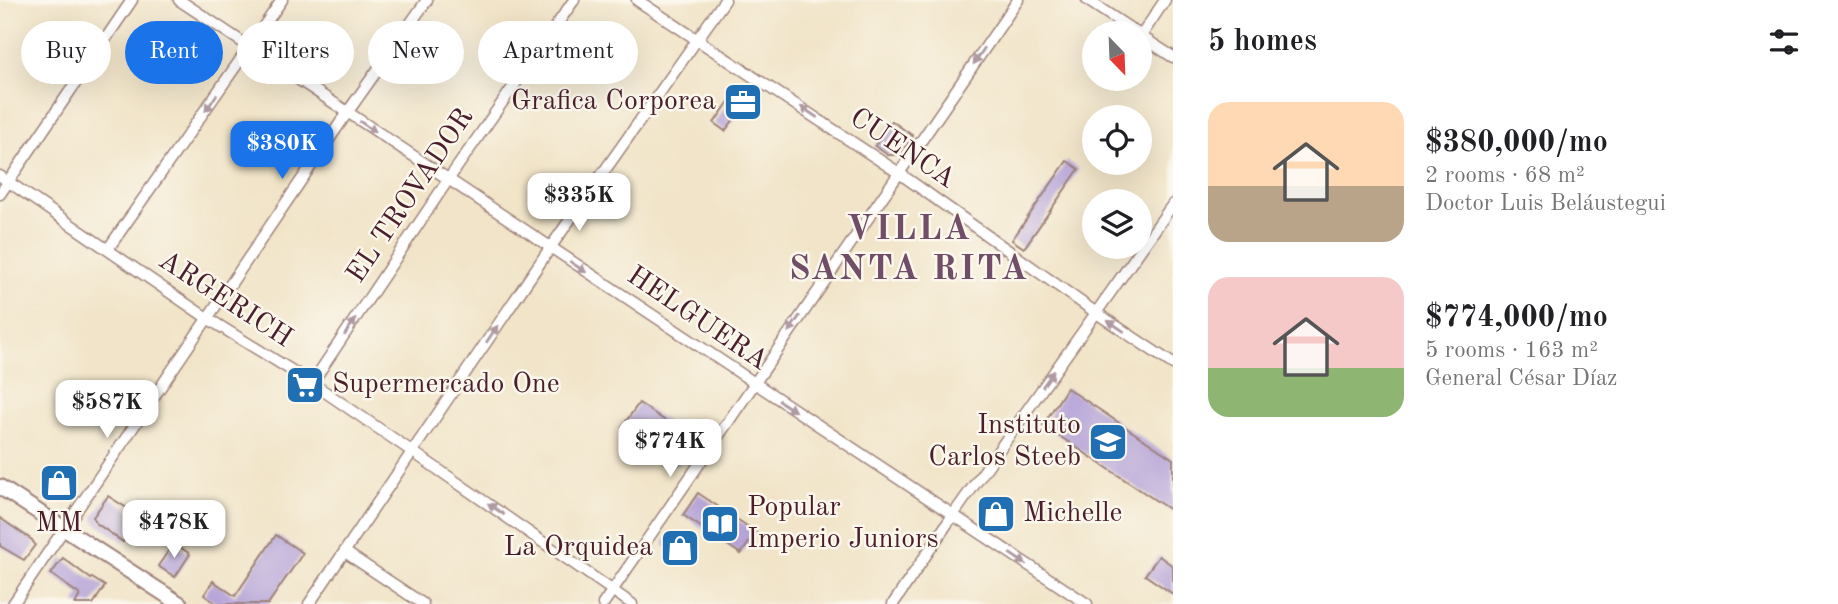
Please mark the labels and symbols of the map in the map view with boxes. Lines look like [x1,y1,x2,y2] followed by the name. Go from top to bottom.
[1082,21,1152,91] north arrow
[972,47,986,65] one-way arrow
[722,81,764,123] office icon: Grafica Corporea
[511,88,716,116] place label: Grafica Corporea
[204,94,218,112] one-way arrow
[342,104,480,288] street label: EL TROVADOR
[844,104,960,194] street label: CUENCA
[799,106,818,119] one-way arrow
[358,120,378,133] one-way arrow
[233,122,331,181] pin: $380K
[530,174,628,233] pin: $335K
[789,212,1029,287] district label: VILLA SANTA RITA
[153,247,297,353] street label: ARGERICH
[568,260,588,273] one-way arrow
[622,262,772,376] street label: HELGUERA
[787,315,801,333] one-way arrow
[343,318,357,336] one-way arrow
[1107,319,1125,333] one-way arrow
[485,325,499,343] one-way arrow
[284,364,326,406] supermarket icon: Supermercado One
[1041,370,1055,388] one-way arrow
[332,371,560,399] place label: Supermercado One
[58,380,156,440] pin: $587K
[778,400,797,413] one-way arrow
[928,412,1081,472] place label: Instituto Carlos Steeb
[621,420,719,479] pin: $774K
[1087,421,1129,463] school or university icon: Instituto Carlos Steeb
[38,462,80,504] shop icon: MM
[975,493,1017,535] shop icon: Michelle
[747,494,939,554] place label: Popular Imperio Juniors
[125,500,223,560] pin: $478K
[1023,500,1122,528] place label: Michelle
[487,502,505,516] one-way arrow
[699,503,741,545] library icon: Popular Imperio Juniors
[36,510,82,538] place label: MM
[659,527,701,569] shop icon: La Orquidea
[504,534,653,562] place label: La Orquidea
[1009,552,1028,565] one-way arrow

